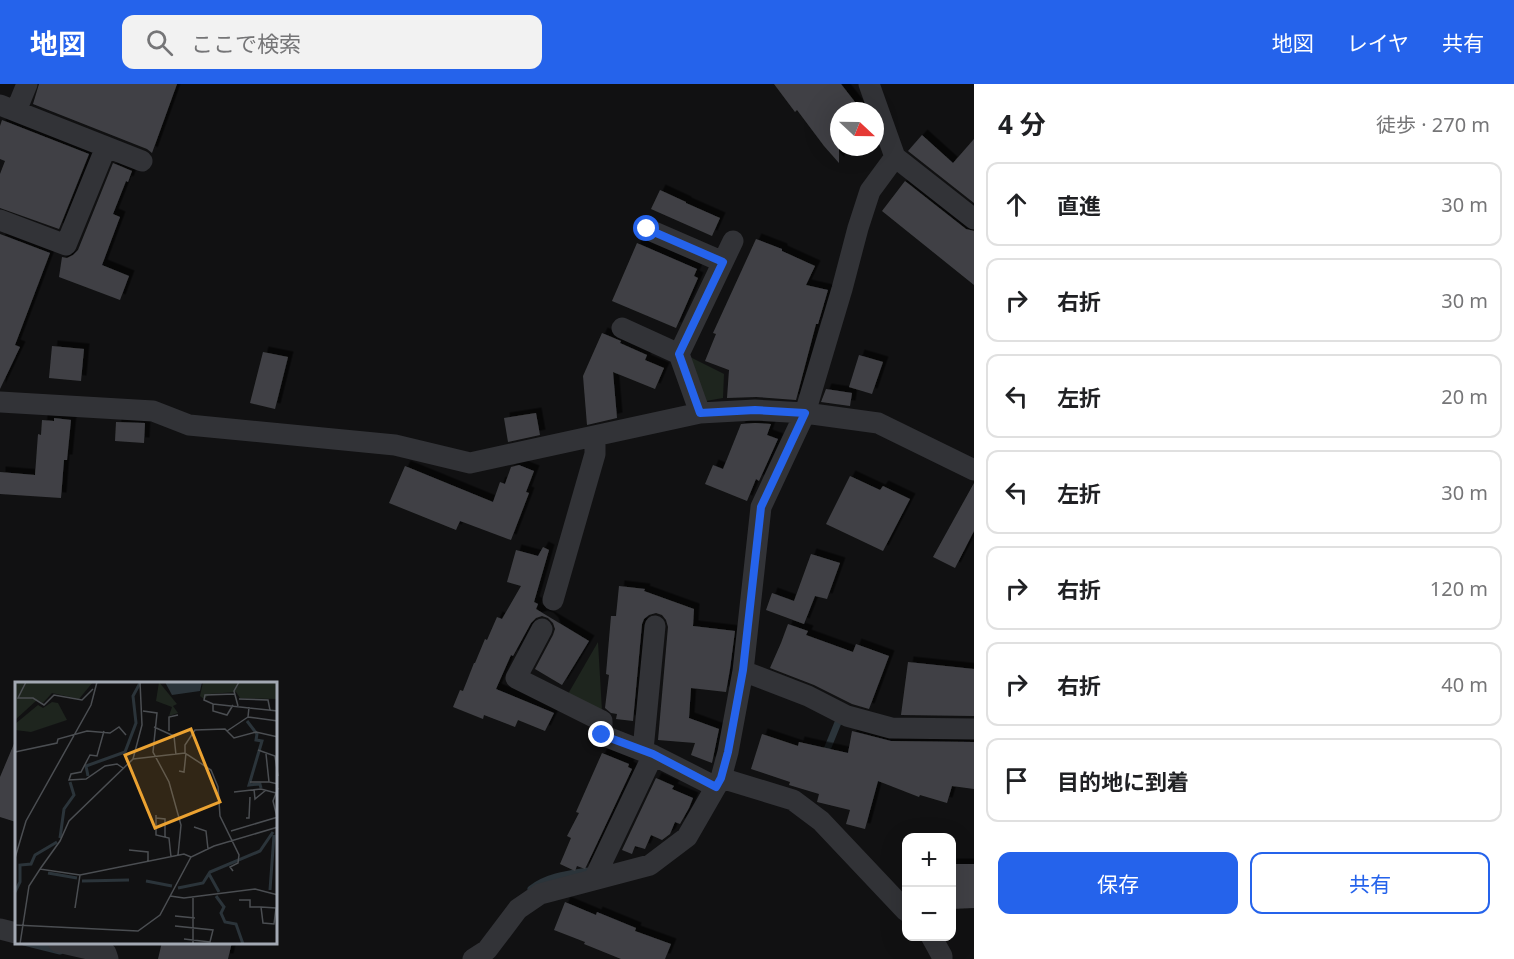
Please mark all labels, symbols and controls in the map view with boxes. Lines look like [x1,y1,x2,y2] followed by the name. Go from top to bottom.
[122,15,542,69] search box
[30,24,86,62] text: 地図
[143,26,176,59] icon: search
[191,28,301,58] text: ここで検索
[1272,29,1314,57] text: 地図
[1347,29,1409,57] text: レイヤ
[1442,29,1484,57] text: 共有
[830,102,884,156] north arrow
[998,106,1046,142] text: 4 分
[1376,111,1490,138] text: 徒歩 · 270 m
[1000,188,1033,221] icon: ahead
[1057,190,1101,220] text: 直進
[1441,191,1488,218] text: 30 m
[633,215,659,241] route start
[1000,284,1033,317] icon: right
[1057,286,1101,316] text: 右折
[1441,287,1488,314] text: 30 m
[1000,380,1033,413] icon: left
[1057,382,1101,412] text: 左折
[1441,383,1488,410] text: 20 m
[1000,476,1033,509] icon: left
[1057,478,1101,508] text: 左折
[1441,479,1488,506] text: 30 m
[1000,572,1033,605] icon: right
[1057,574,1101,604] text: 右折
[1430,575,1488,602] text: 120 m
[1000,668,1033,701] icon: right
[1057,670,1101,700] text: 右折
[1441,671,1488,698] text: 40 m
[15,682,278,944] inset map
[588,721,614,747] route end
[1000,764,1033,797] icon: arrive
[1057,766,1189,796] text: 目的地に到着
[902,833,956,941] map controls
[902,833,956,887] button: +
[998,852,1238,914] button: 保存
[1250,852,1490,914] button: 共有
[902,887,956,941] button: −

